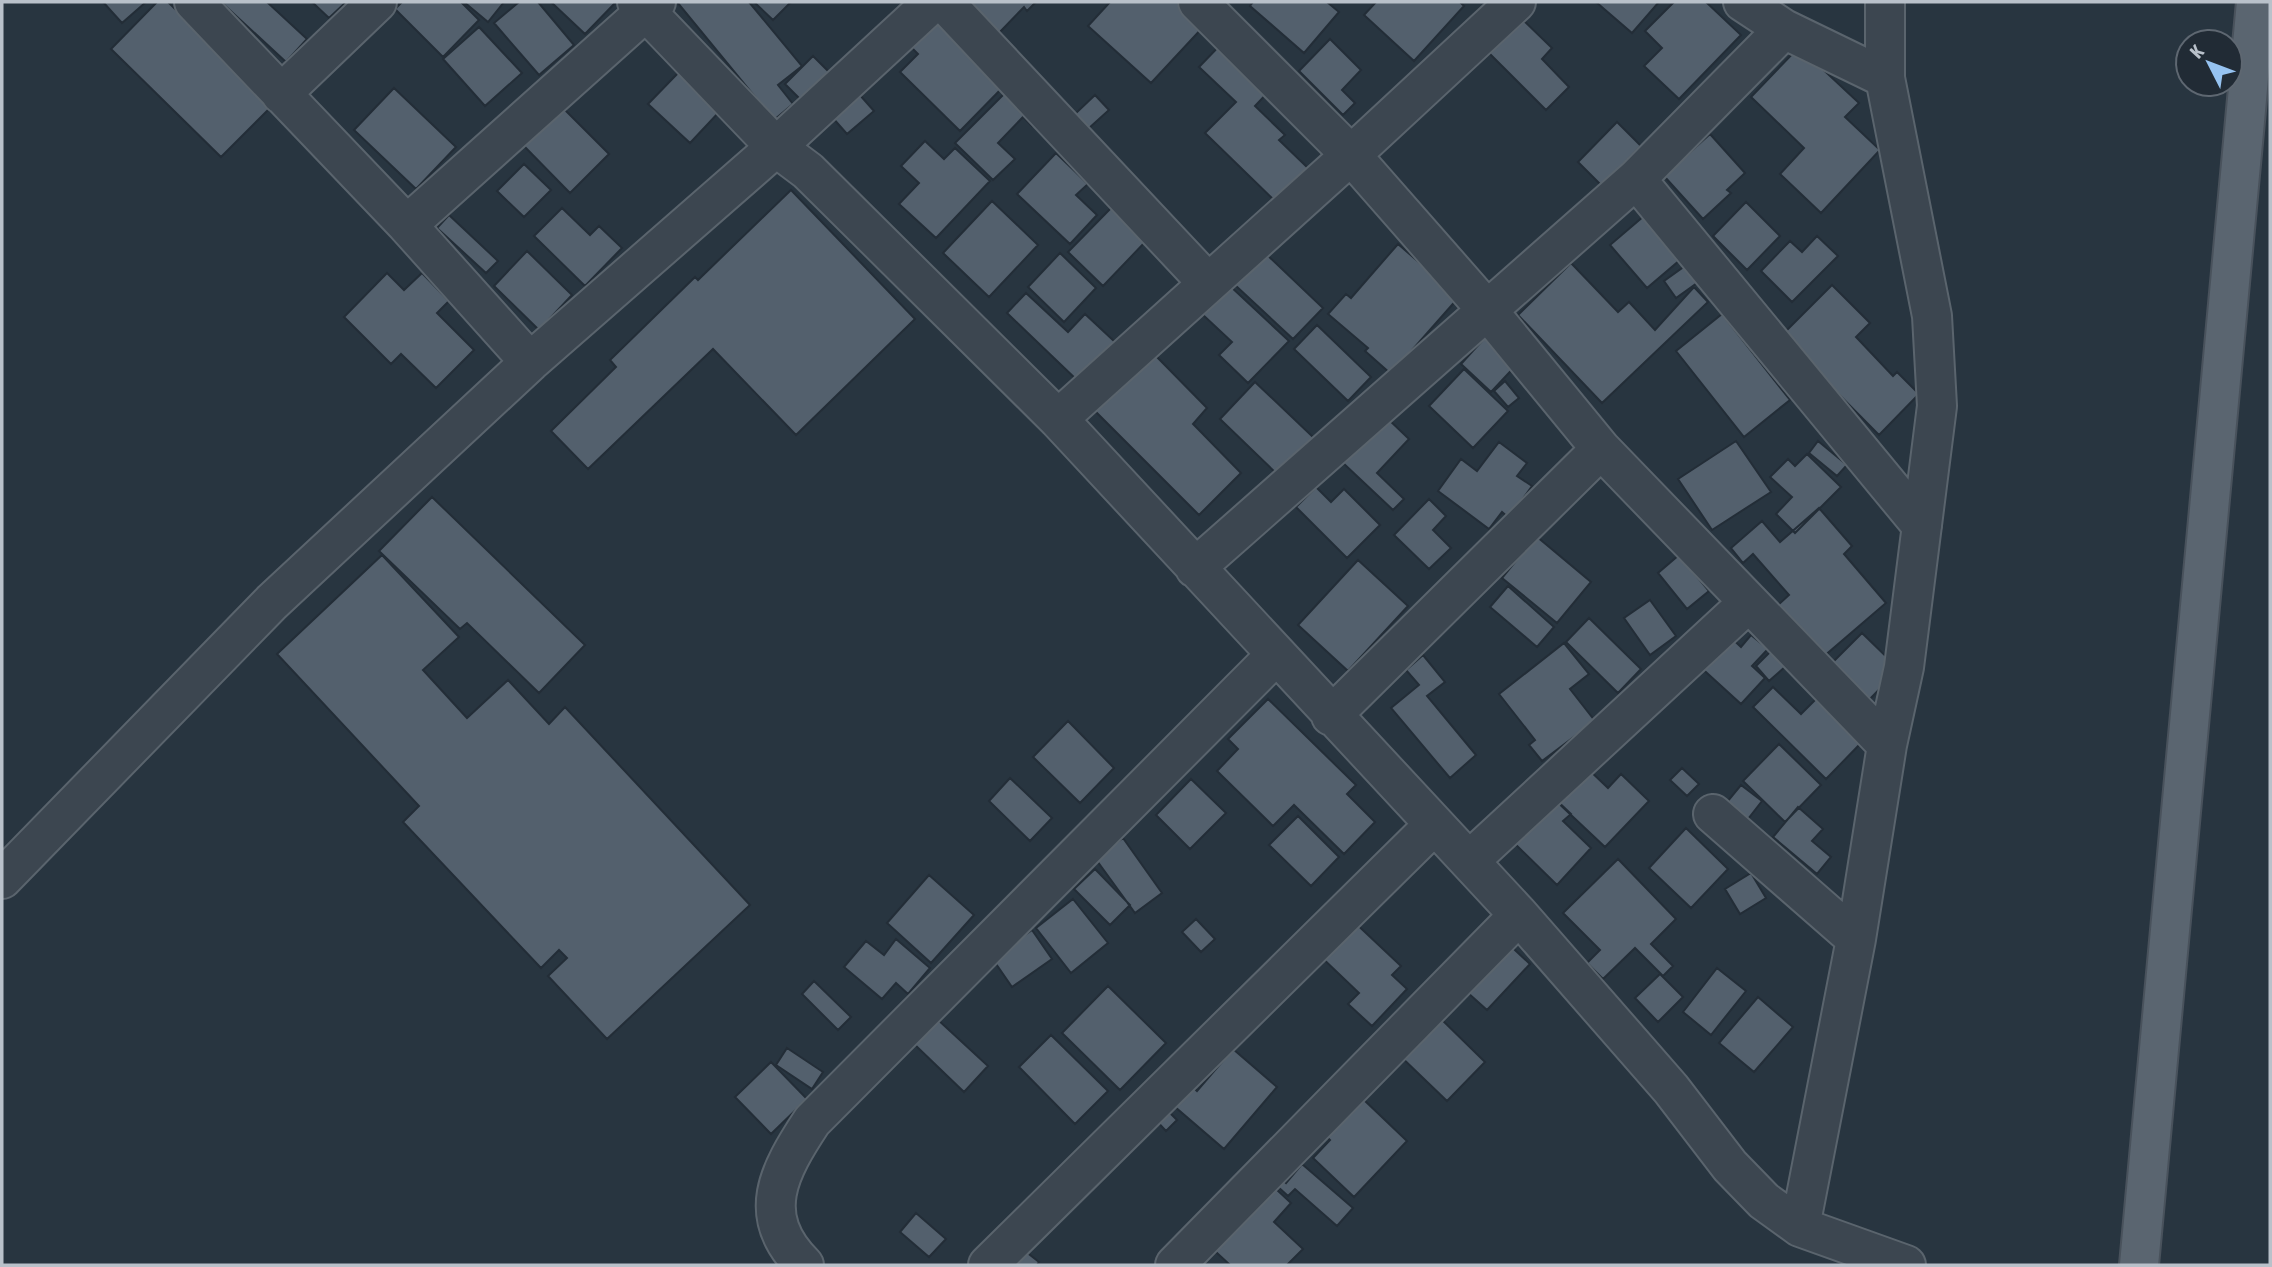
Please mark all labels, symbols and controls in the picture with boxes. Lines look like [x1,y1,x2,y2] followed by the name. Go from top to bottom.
[2174,28,2244,98] north arrow
[2185,40,2208,62] text: K

